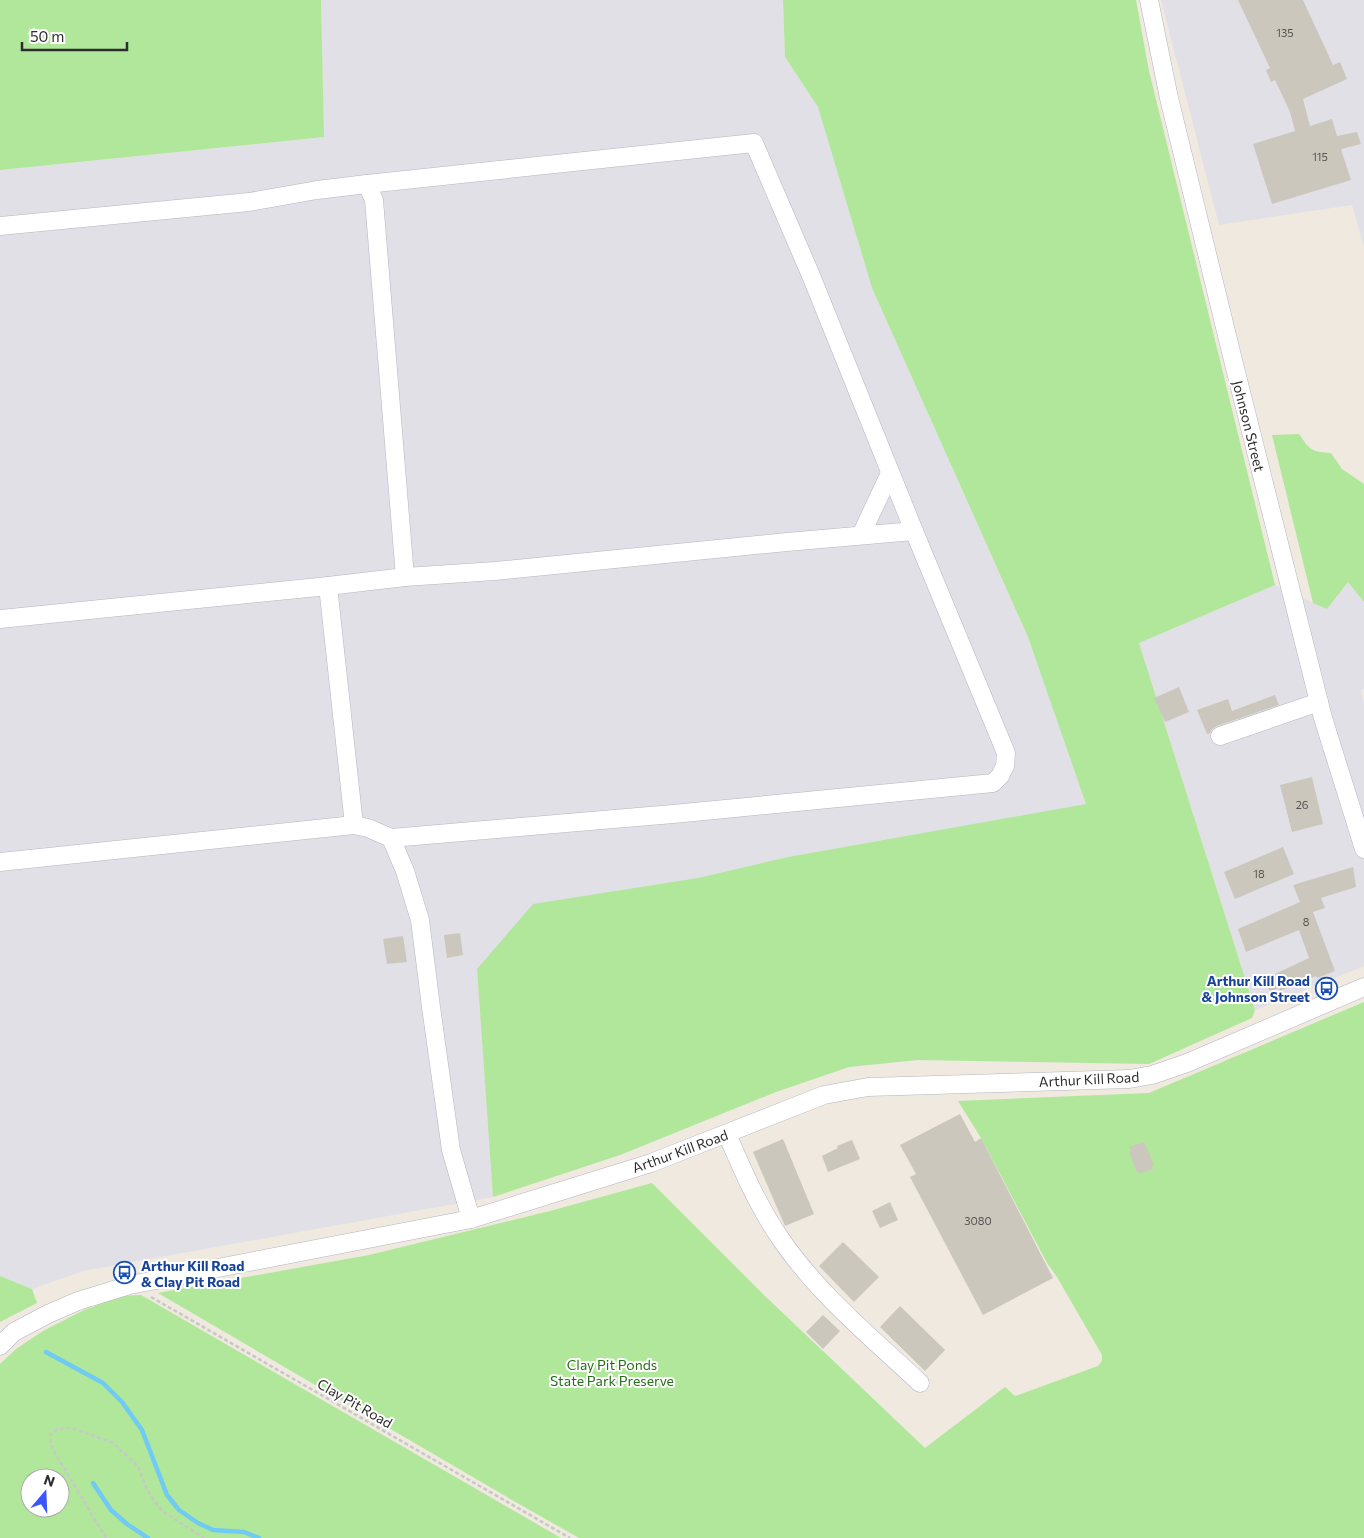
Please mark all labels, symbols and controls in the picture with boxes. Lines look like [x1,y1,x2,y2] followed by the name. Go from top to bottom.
[22,20,128,52] scale bar
[1276,26,1294,39] house number: 135
[30,27,64,45] text: 50 m
[1312,150,1328,163] house number: 115
[1229,379,1269,474] street label: Johnson Street
[1296,798,1309,811] house number: 26
[1253,867,1265,880] house number: 18
[1303,915,1310,928] house number: 8
[1202,972,1310,1005] place label: Arthur Kill Road & Johnson Street
[1314,976,1338,1000] bus stop icon: Arthur Kill Road & Johnson Street
[1038,1068,1140,1090] street label: Arthur Kill Road
[630,1126,730,1176] street label: Arthur Kill Road
[964,1214,992,1227] house number: 3080
[141,1257,244,1290] place label: Arthur Kill Road & Clay Pit Road
[113,1261,137,1285] bus stop icon: Arthur Kill Road & Clay Pit Road
[550,1356,674,1389] park label: Clay Pit Ponds State Park Preserve
[314,1375,396,1431] street label: Clay Pit Road
[20,1468,70,1518] north arrow
[42,1470,57,1490] text: N

